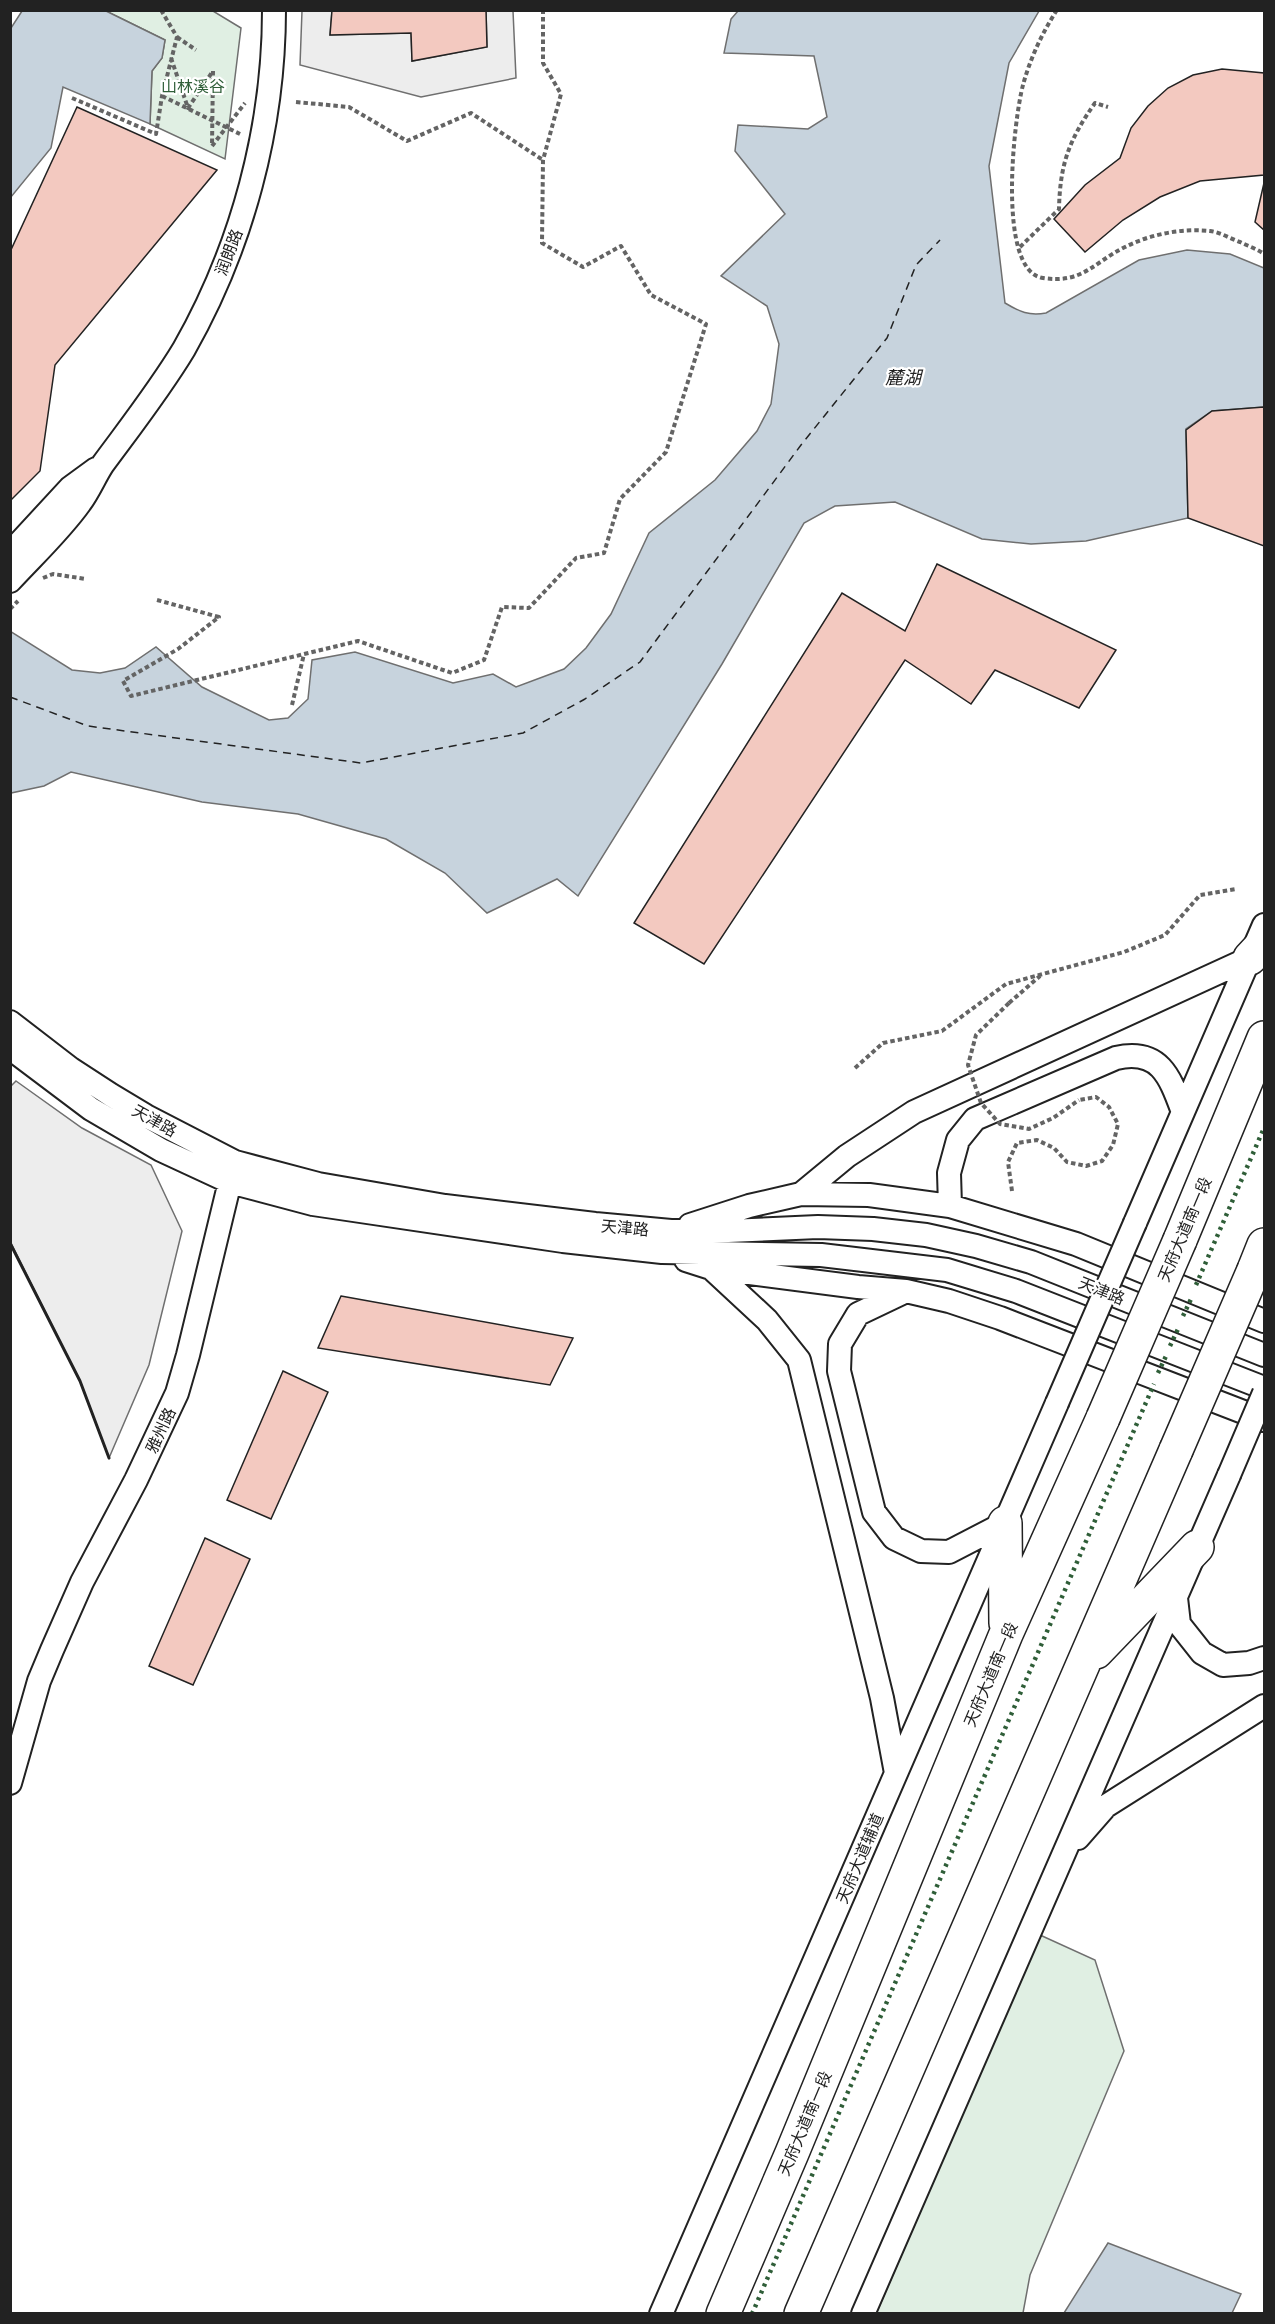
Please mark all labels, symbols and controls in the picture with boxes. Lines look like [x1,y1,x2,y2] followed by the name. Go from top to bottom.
[161,76,225,95] park label: 山林溪谷
[211,226,245,278] street label: 润朗路
[885,366,924,388] water label: 麓湖
[129,1100,181,1140] street label: 天津路
[1153,1174,1215,1284] street label: 天府大道南一段
[600,1215,650,1239] street label: 天津路
[1076,1272,1128,1308] street label: 天津路
[141,1404,179,1456] street label: 雅州路
[959,1619,1021,1729] street label: 天府大道南一段
[831,1810,887,1906] street label: 天府大道辅道
[773,2068,835,2178] street label: 天府大道南一段

